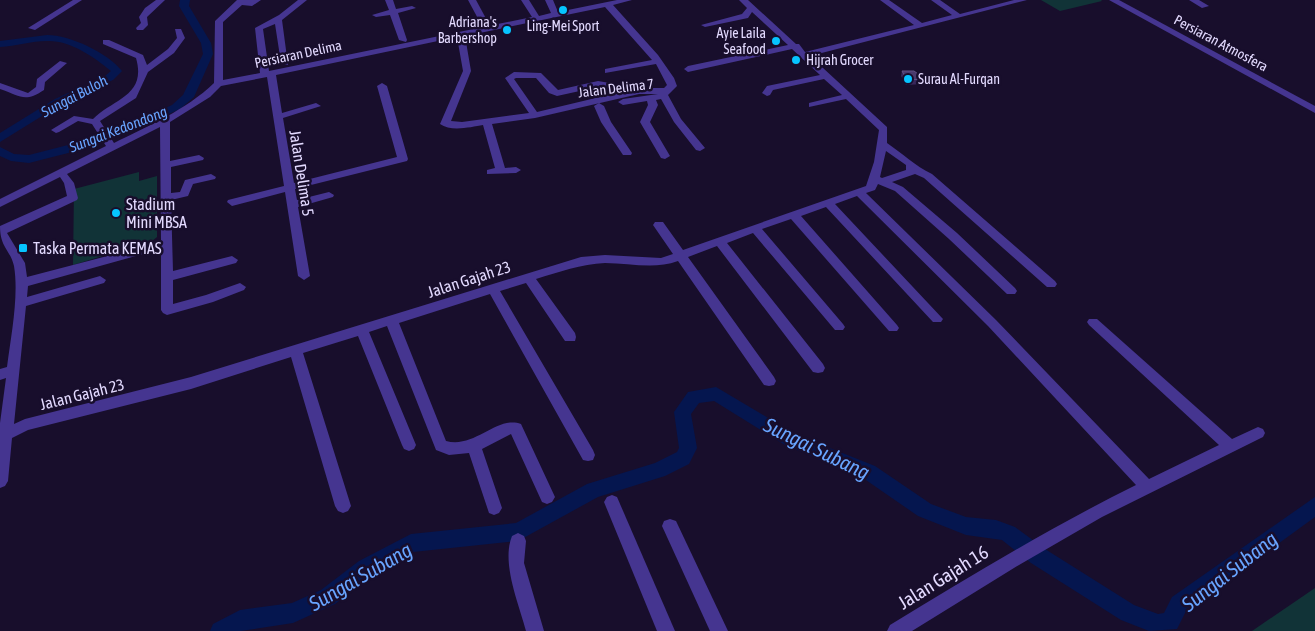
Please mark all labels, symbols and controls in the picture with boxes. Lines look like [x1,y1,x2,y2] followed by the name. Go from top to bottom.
[557,4,569,16] marker: Ling-Mei Sport
[1171,12,1271,74] street label: Persiaran Atmosfera
[438,14,497,46] place label: Adriana's Barbershop
[527,18,599,34] place label: Ling-Mei Sport
[501,24,513,36] marker: Adriana's Barbershop
[717,25,766,57] place label: Ayie Laila Seafood
[770,35,782,47] marker: Ayie Laila Seafood
[253,37,343,71] street label: Persiaran Delima
[806,52,874,68] place label: Hijrah Grocer
[790,54,802,66] marker: Hijrah Grocer
[37,71,110,121] water label: Sungai Buloh
[918,71,1000,87] place label: Surau Al-Furqan
[902,73,914,85] marker: Surau Al-Furqan
[577,75,655,101] street label: Jalan Delima 7
[66,103,169,156] water label: Sungai Kedondong
[286,129,318,217] street label: Jalan Delima 5
[126,195,187,231] place label: Stadium Mini MBSA
[110,207,122,219] marker: Stadium Mini MBSA
[33,239,162,257] place label: Taska Permata KEMAS
[17,242,29,254] marker: Taska Permata KEMAS
[425,257,513,302] street label: Jalan Gajah 23
[38,375,126,414] street label: Jalan Gajah 23
[759,412,874,484] water label: Sungai Subang
[1176,526,1282,616] water label: Sungai Subang
[303,537,416,616] water label: Sungai Subang
[894,541,992,613] street label: Jalan Gajah 16

